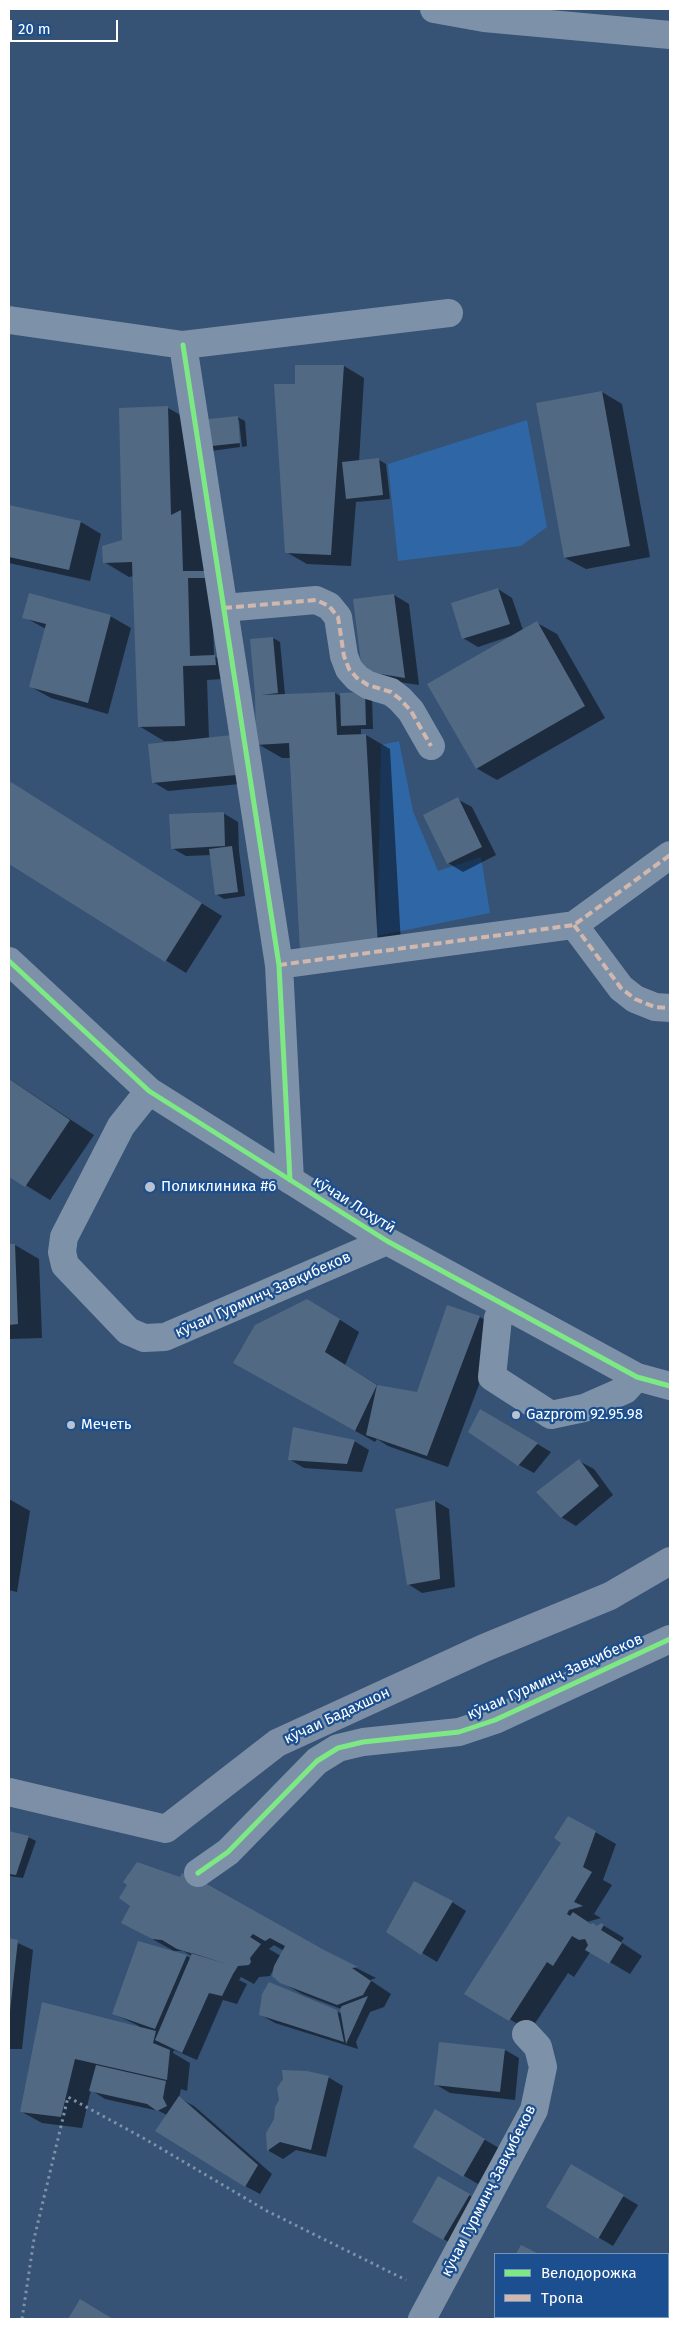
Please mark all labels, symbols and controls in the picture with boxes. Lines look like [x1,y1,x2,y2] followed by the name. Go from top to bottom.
[12,10,120,42] scale bar
[18,20,51,38] text: 20 m
[309,1173,399,1237] street label: кӯчаи Лоҳутӣ
[161,1178,276,1196] place label: Поликлиника #6
[143,1180,157,1194] marker: Поликлиника #6
[172,1248,354,1342] street label: кӯчаи Гурминҷ Завқибеков
[526,1406,643,1424] place label: Gazprom 92.95.98
[510,1409,522,1421] marker: Gazprom 92.95.98
[81,1416,131,1434] place label: Мечеть
[65,1419,77,1431] marker: Мечеть
[464,1630,646,1724] street label: кӯчаи Гурминҷ Завқибеков
[281,1684,393,1748] street label: кӯчаи Бадахшон
[438,2102,540,2280] street label: кӯчаи Гурминҷ Завқибеков
[494,2253,669,2318] legend
[541,2264,637,2282] text: Велодорожка
[541,2289,583,2307] text: Тропа

